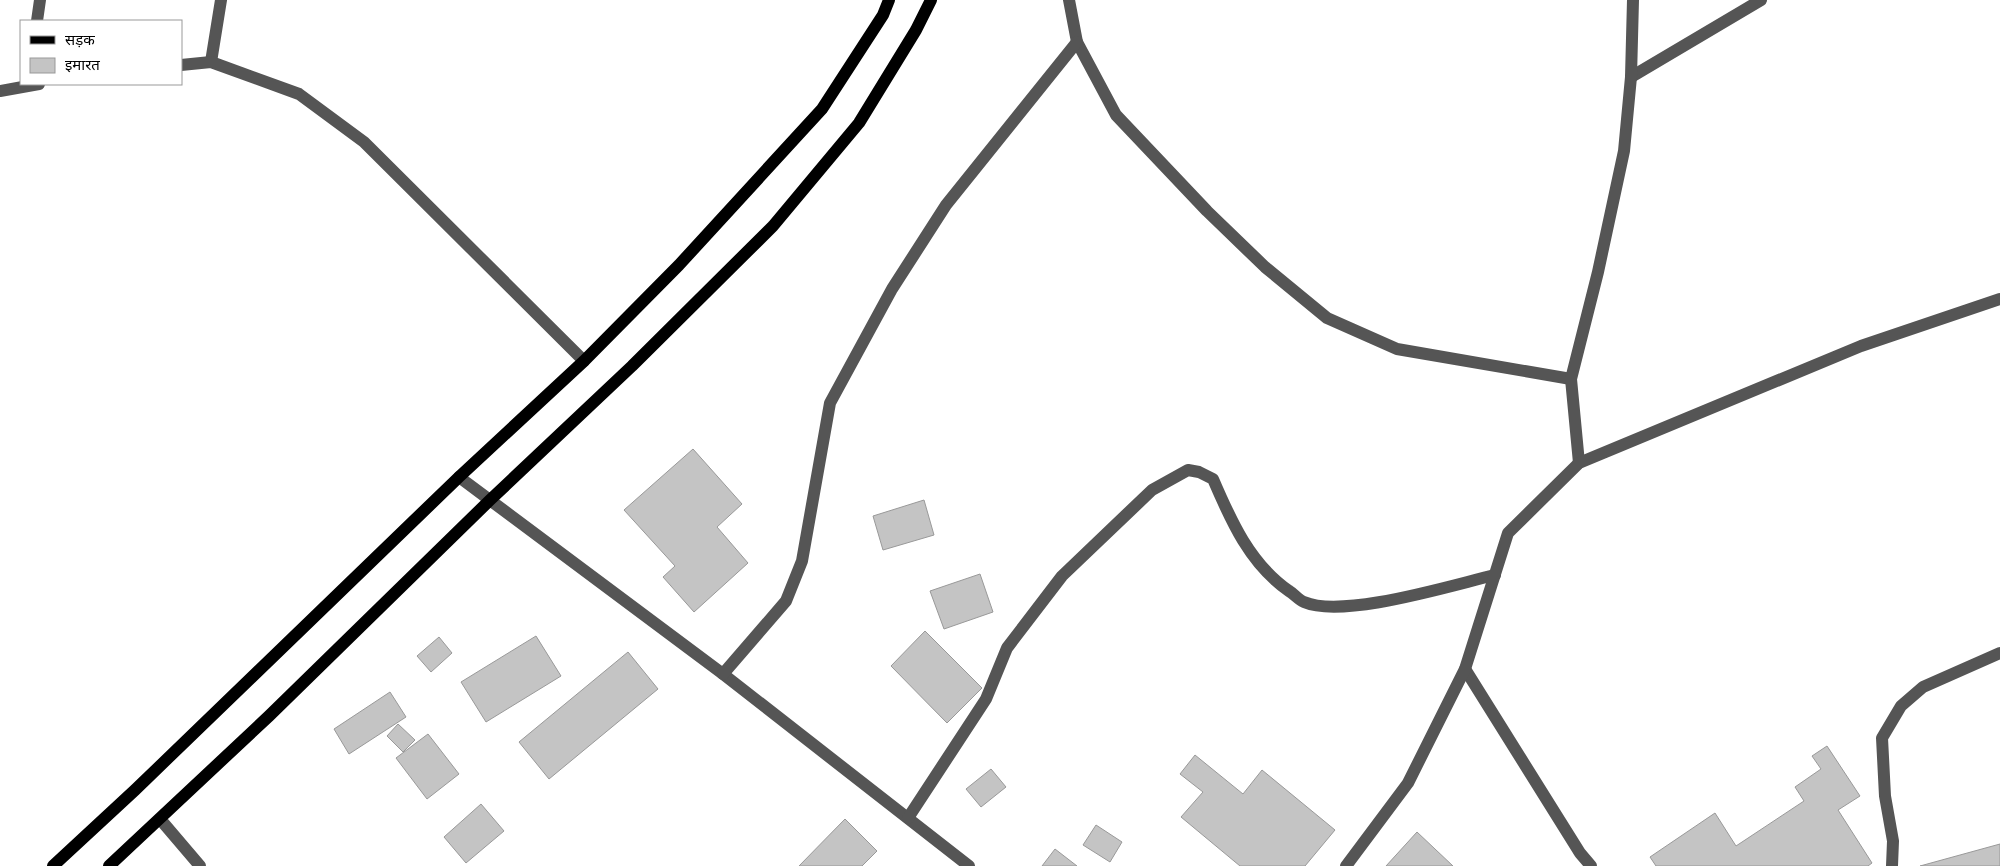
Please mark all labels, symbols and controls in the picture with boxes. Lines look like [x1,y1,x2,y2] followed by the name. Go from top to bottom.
[20,20,182,85] legend
[65,30,95,49] text: सड़क
[65,55,100,74] text: इमारत

